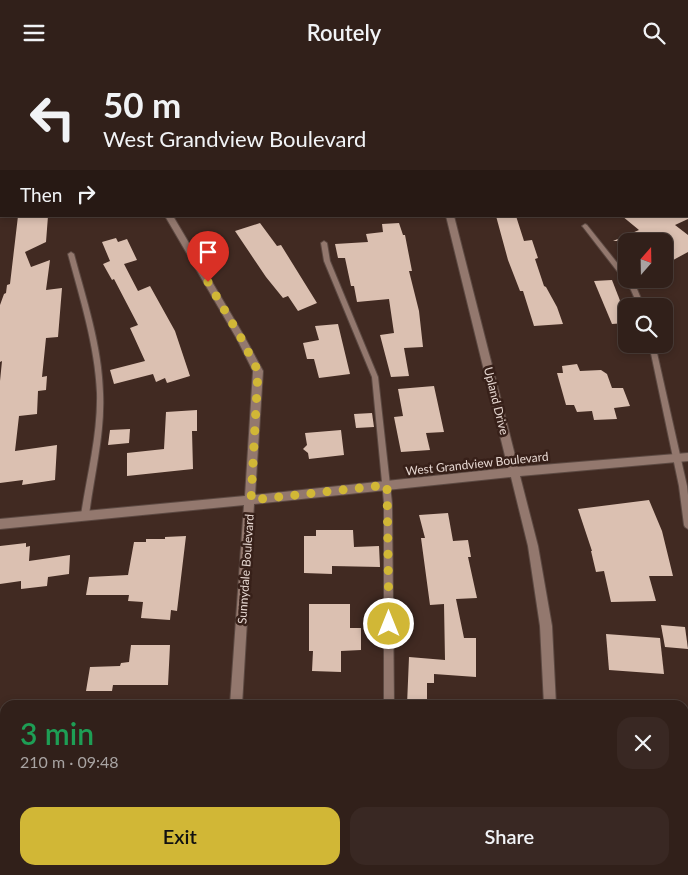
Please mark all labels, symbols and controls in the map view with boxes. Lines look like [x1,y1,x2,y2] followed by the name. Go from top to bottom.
[20,19,48,47] icon: menu
[307,19,381,46] text: Routely
[640,19,668,47] icon: search
[103,83,181,125] text: 50 m
[20,85,85,150] icon: left
[103,125,366,152] text: West Grandview Boulevard
[72,180,100,208] icon: right
[20,183,62,206] text: Then
[187,231,229,282] pin
[618,233,672,287] north arrow
[618,233,673,353] map controls
[194,238,222,266] icon: arrive
[618,298,673,353] button: search
[481,365,512,436] street label: Upland Drive
[405,449,549,478] street label: West Grandview Boulevard
[234,513,257,625] street label: Sunnydale Boulevard
[362,597,414,649] position arrow
[20,715,94,751] text: 3 min
[617,717,669,769] button: close
[20,752,119,771] text: 210 m · 09:48
[20,807,340,865] button: Exit
[350,807,669,865] button: Share

